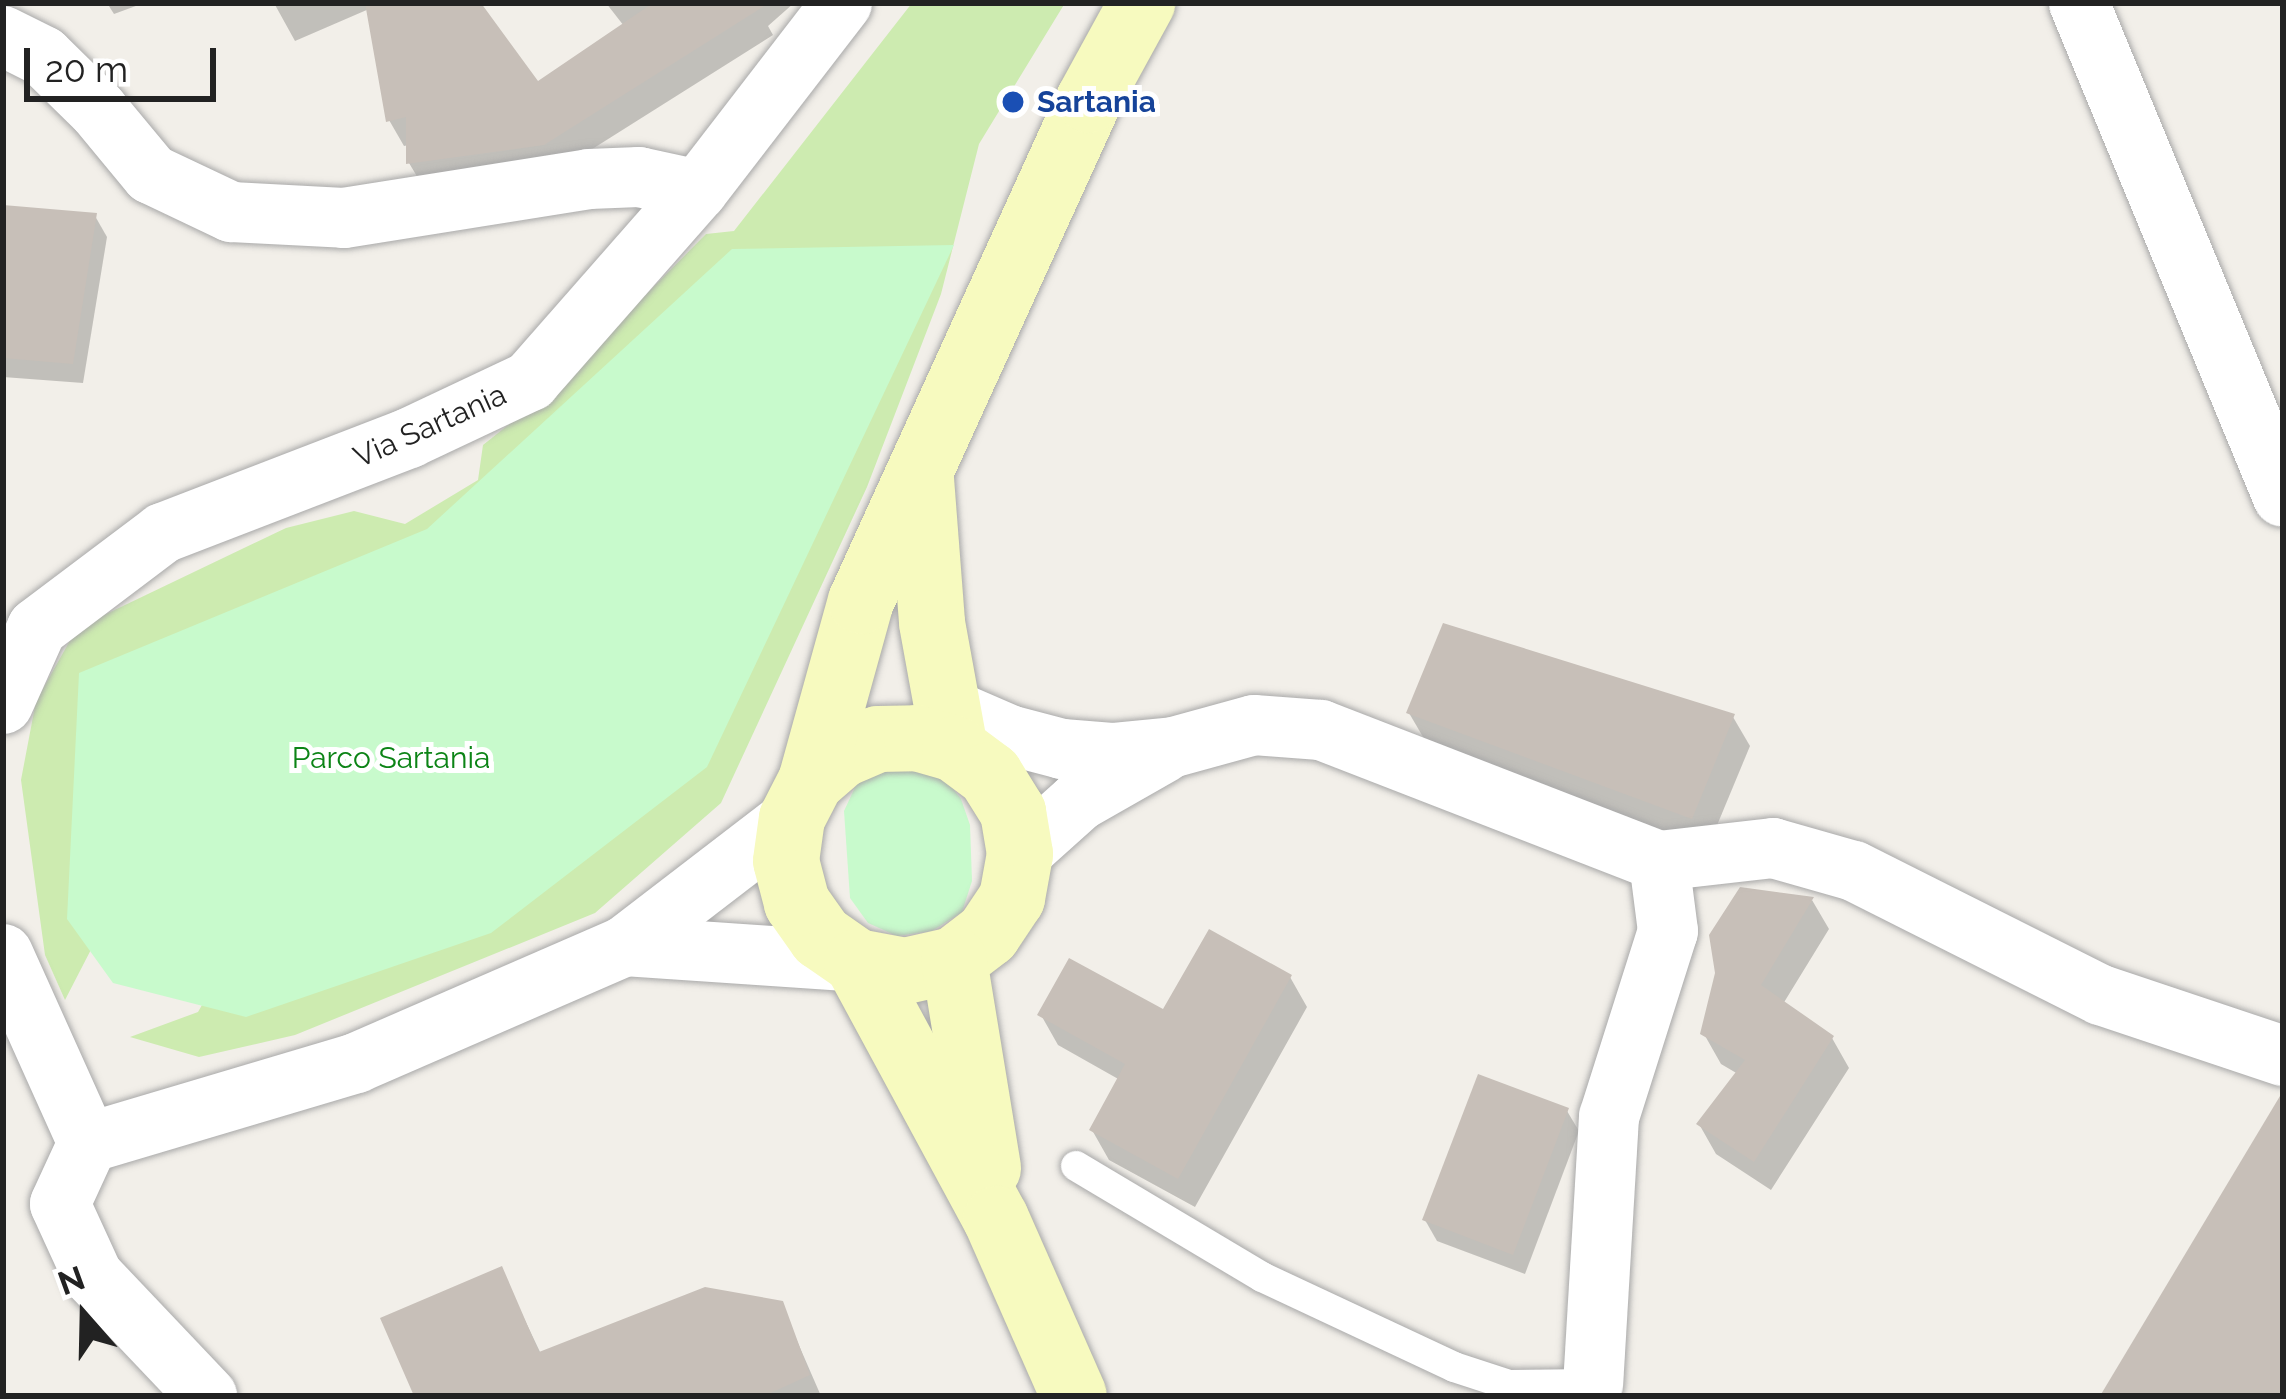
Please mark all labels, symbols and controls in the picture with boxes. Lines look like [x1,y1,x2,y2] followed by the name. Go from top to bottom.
[30,24,222,98] scale bar
[45,48,128,90] text: 20 m
[1037,84,1156,120] place label: Sartania
[1000,89,1026,115] marker: Sartania
[348,376,512,476] street label: Via Sartania
[292,740,490,776] park label: Parco Sartania
[24,1255,144,1375] north arrow
[53,1258,90,1303] text: N

